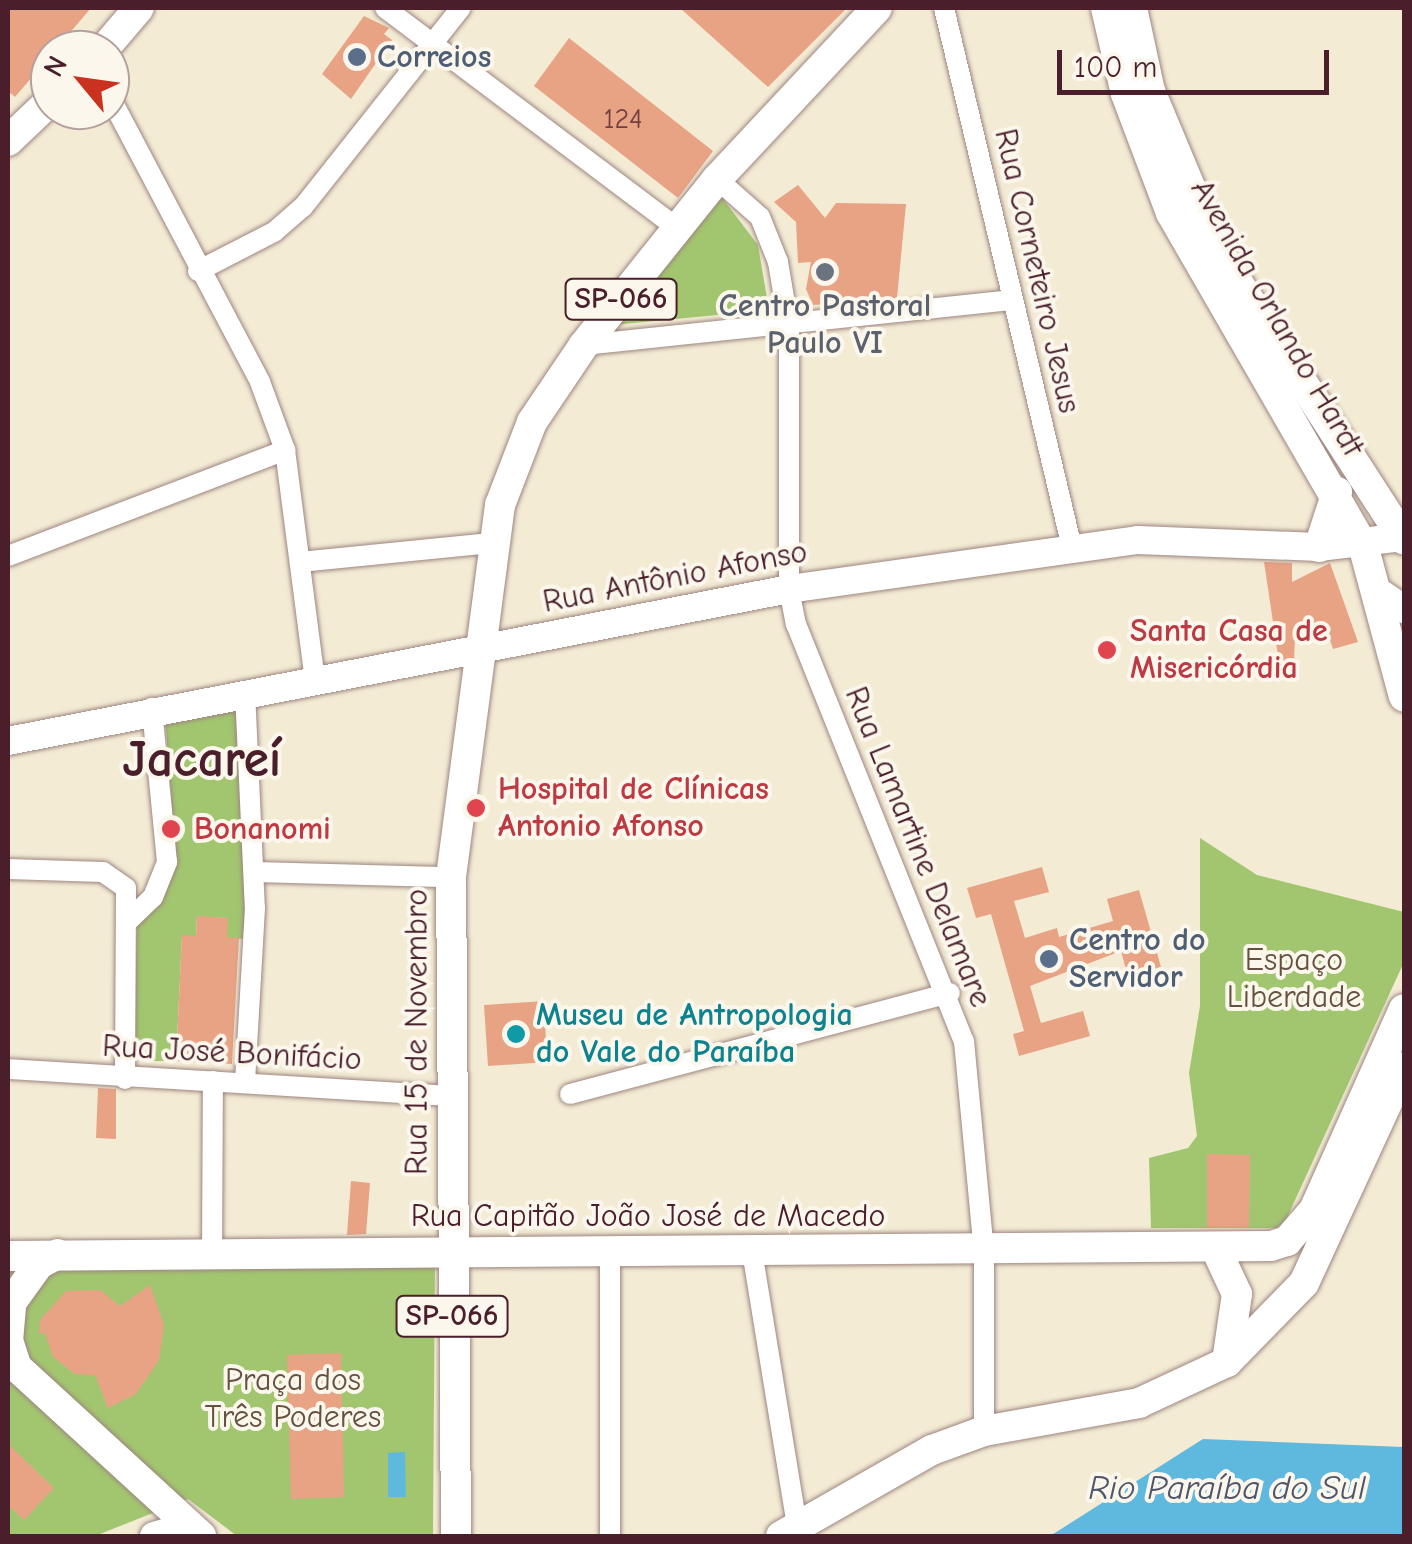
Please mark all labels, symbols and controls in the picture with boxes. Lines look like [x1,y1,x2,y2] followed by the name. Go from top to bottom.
[30,30,130,130] north arrow
[1062,30,1334,92] scale bar
[377,38,491,76] place label: Correios
[346,46,368,68] marker: Correios
[1074,50,1157,85] text: 100 m
[37,51,74,82] text: N
[603,102,643,136] house number: 124
[986,125,1088,417] street label: Rua Corneteiro Jesus
[1182,173,1372,463] street label: Avenida Orlando Hardt
[814,261,836,283] marker: Centro Pastoral Paulo VI
[564,274,678,324] road number: SP-066
[719,288,931,363] place label: Centro Pastoral Paulo VI
[540,533,810,621] street label: Rua Antônio Afonso
[1130,613,1328,688] place label: Santa Casa de Misericórdia
[1094,637,1120,663] marker: Santa Casa de Misericórdia
[836,681,1000,1013] street label: Rua Lamartine Delamare
[122,729,282,791] district label: Jacareí
[498,771,769,846] place label: Hospital de Clínicas Antonio Afonso
[463,795,489,821] marker: Hospital de Clínicas Antonio Afonso
[194,810,331,848] place label: Bonanomi
[158,816,184,842] marker: Bonanomi
[398,889,436,1175] street label: Rua 15 de Novembro
[1069,922,1205,997] place label: Centro do Servidor
[1227,942,1361,1017] park label: Espaço Liberdade
[1038,948,1060,970] marker: Centro do Servidor
[536,997,853,1072] place label: Museu de Antropologia do Vale do Paraíba
[505,1023,527,1045] marker: Museu de Antropologia do Vale do Paraíba
[101,1027,363,1079] street label: Rua José Bonifácio
[411,1197,885,1235] street label: Rua Capitão João José de Macedo
[394,1291,510,1341] road number: SP-066
[205,1362,381,1437] park label: Praça dos Três Poderes
[1088,1467,1366,1509] water label: Rio Paraíba do Sul

